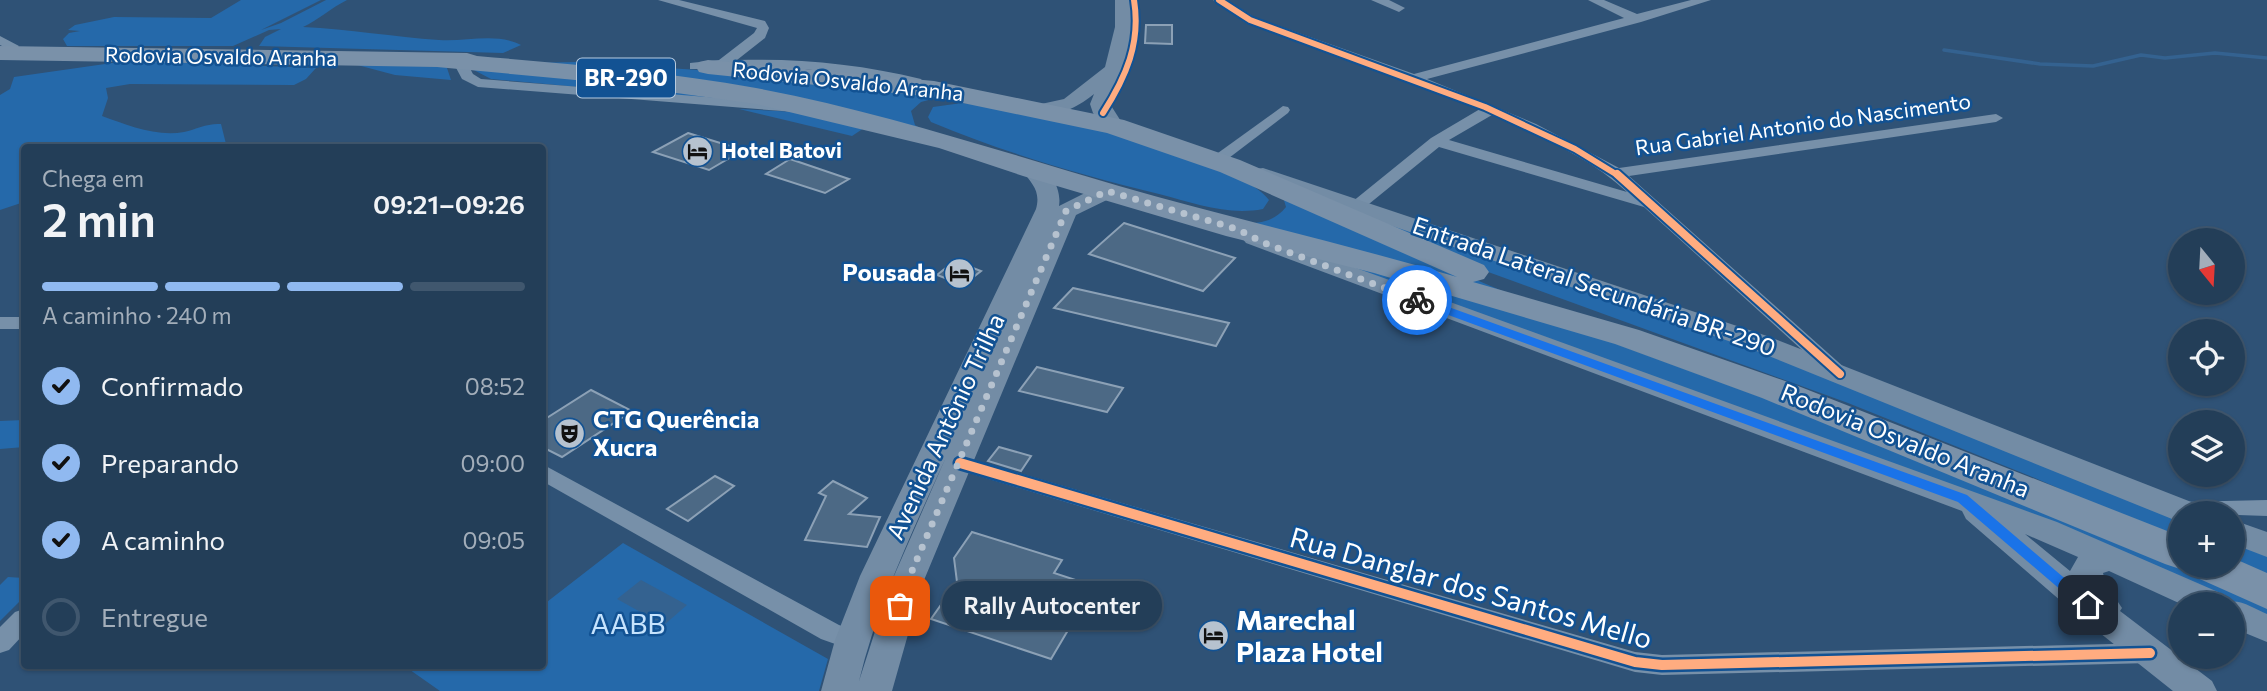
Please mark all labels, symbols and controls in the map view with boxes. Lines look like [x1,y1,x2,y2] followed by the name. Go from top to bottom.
[105,41,337,70] street label: Rodovia Osvaldo Aranha
[731,56,965,105] street label: Rodovia Osvaldo Aranha
[577,58,675,97] road number: BR-290
[1633,88,1972,159] street label: Rua Gabriel Antonio do Nascimento
[681,134,715,168] hotel icon: Hotel Batovi
[721,137,842,162] place label: Hotel Batovi
[42,164,144,192] text: Chega em
[373,188,525,219] text: 09:21–09:26
[42,190,156,246] text: 2 min
[1409,210,1780,361] street label: Entrada Lateral Secundária BR-290
[2168,228,2245,304] north arrow
[2168,228,2245,669] map controls
[942,256,976,290] hotel icon: Pousada
[842,257,936,286] place label: Pousada
[1382,265,1452,335] courier
[1398,281,1436,319] icon: bike
[42,301,232,329] text: A caminho · 240 m
[880,309,1010,544] street label: Avenida Antônio Trilha
[2168,319,2245,396] button: locate
[42,367,80,405] icon: check
[101,370,243,401] text: Confirmado
[465,372,525,400] text: 08:52
[1777,376,2034,503] street label: Rodovia Osvaldo Aranha
[593,404,759,461] place label: CTG Querência Xucra
[2168,410,2245,487] button: layers
[553,417,587,451] theatre icon: CTG Querência Xucra
[42,444,80,482] icon: check
[101,447,239,478] text: Preparando
[461,449,525,477] text: 09:00
[2168,501,2245,578] button: +
[1286,519,1656,655] street label: Rua Danglar dos Santos Mello
[42,521,80,559] icon: check
[101,524,225,555] text: A caminho
[462,526,525,554] text: 09:05
[2058,575,2118,635] pin
[870,576,930,636] pin
[942,582,1162,630] callout: Rally Autocenter
[2069,586,2107,624] icon: home
[881,587,919,625] icon: bag
[964,591,1140,619] text: Rally Autocenter
[2168,592,2245,669] button: −
[101,601,208,632] text: Entregue
[1236,602,1383,668] place label: Marechal Plaza Hotel
[591,606,665,640] park label: AABB
[1196,619,1230,653] hotel icon: Marechal Plaza Hotel

